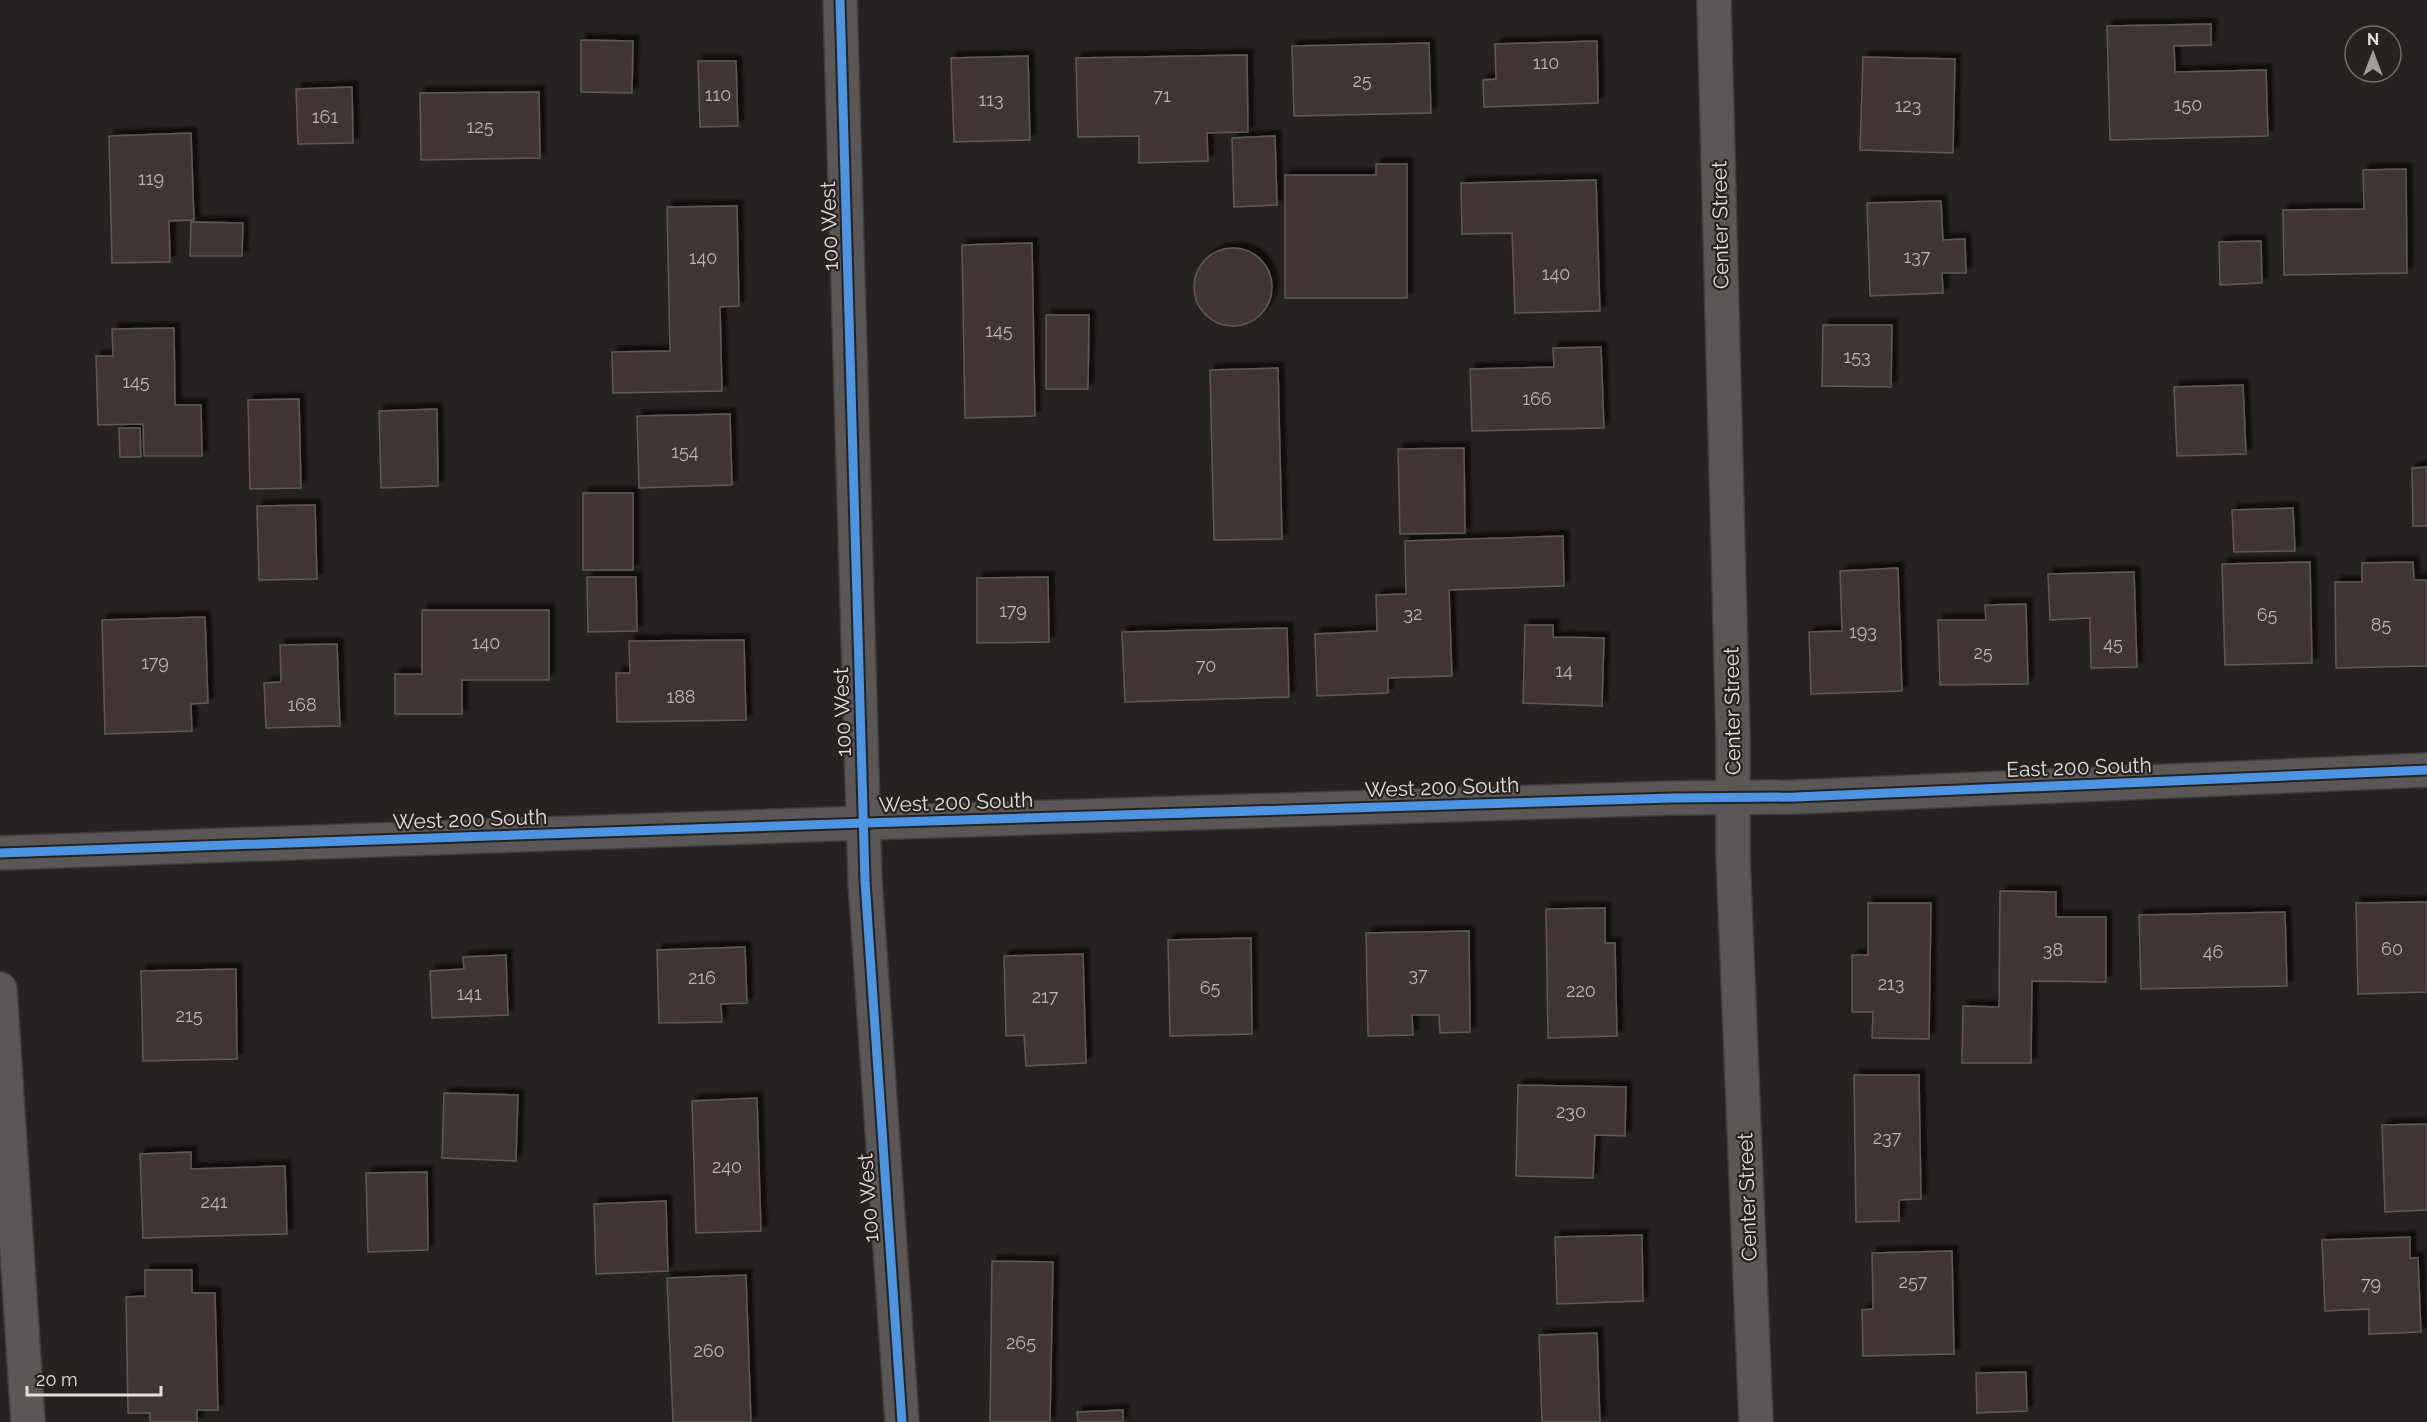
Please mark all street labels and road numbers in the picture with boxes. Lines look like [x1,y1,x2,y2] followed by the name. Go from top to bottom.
[1706,161,1734,289] street label: Center Street
[815,181,843,271] street label: 100 West
[1718,647,1746,775] street label: Center Street
[828,667,856,757] street label: 100 West
[2006,752,2152,782] street label: East 200 South
[1364,772,1520,802] street label: West 200 South
[878,787,1034,817] street label: West 200 South
[392,804,548,834] street label: West 200 South
[1732,1132,1762,1262] street label: Center Street
[852,1153,884,1243] street label: 100 West

